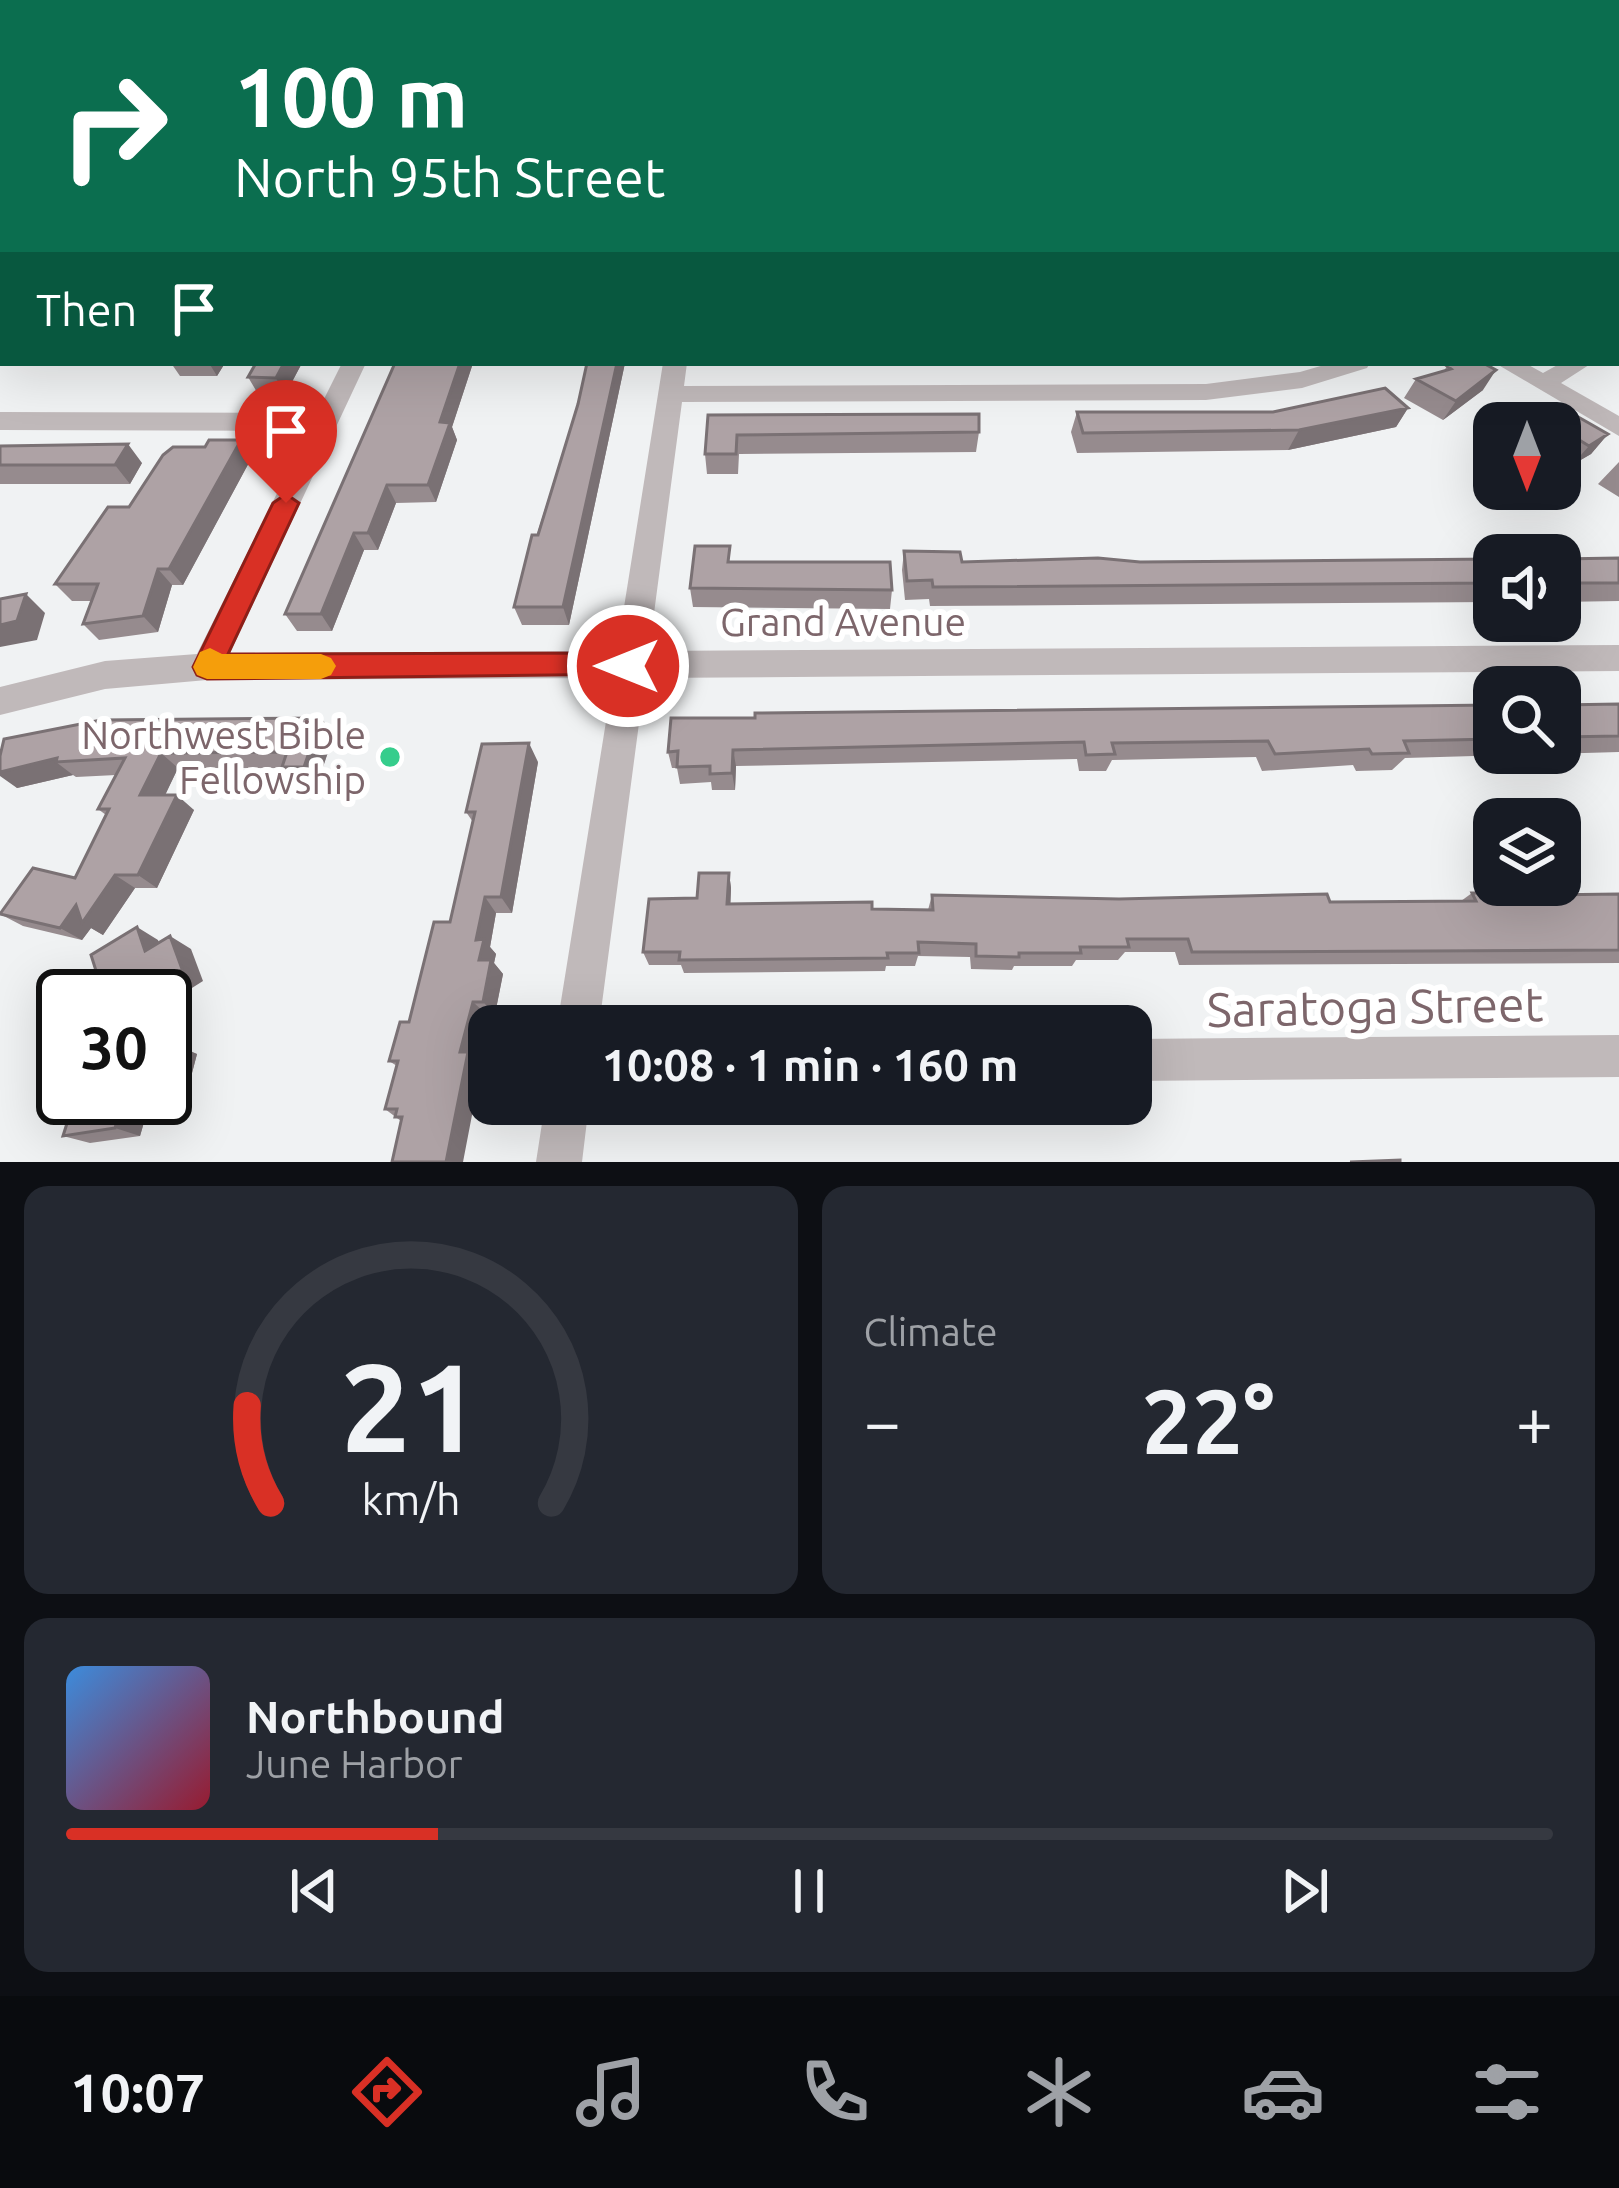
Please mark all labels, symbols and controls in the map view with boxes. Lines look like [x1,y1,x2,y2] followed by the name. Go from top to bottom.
[36,48,192,204] icon: right
[234,49,468,143] text: 100 m
[234,147,665,207] text: North 95th Street
[161,276,227,342] icon: arrive
[36,284,137,335] text: Then
[235,380,337,503] pin
[253,398,319,464] icon: arrive
[1473,402,1581,510] north arrow
[1473,402,1581,906] map controls
[1473,534,1581,642] button: sound
[720,600,966,643] street label: Grand Avenue
[565,603,691,729] position arrow
[1473,666,1581,774] button: search
[81,713,366,801] place label: Northwest Bible Fellowship
[377,744,403,770] marker: Northwest Bible Fellowship
[1473,798,1581,906] button: layers
[36,969,192,1125] speed limit sign: 30
[1206,976,1544,1036] street label: Saratoga Street
[602,1039,1018,1090] text: 10:08 · 1 min · 160 m
[864,1310,998,1353] text: Climate
[340,1336,481,1476] text: 21
[1142,1370,1275,1471] text: 22°
[864,1384,901,1458] text: −
[1516,1384,1553,1458] text: +
[361,1475,460,1523] text: km/h
[246,1691,505,1742] text: Northbound
[246,1742,463,1785] text: June Harbor
[281,1858,347,1924] icon: previous
[776,1858,842,1924] icon: pause
[1272,1858,1338,1924] icon: next
[345,2050,429,2134] icon: directions
[569,2050,653,2134] icon: music
[793,2050,877,2134] icon: phone
[1017,2050,1101,2134] icon: climate
[1241,2050,1325,2134] icon: car
[1465,2050,1549,2134] icon: filters
[70,2062,205,2122] text: 10:07

